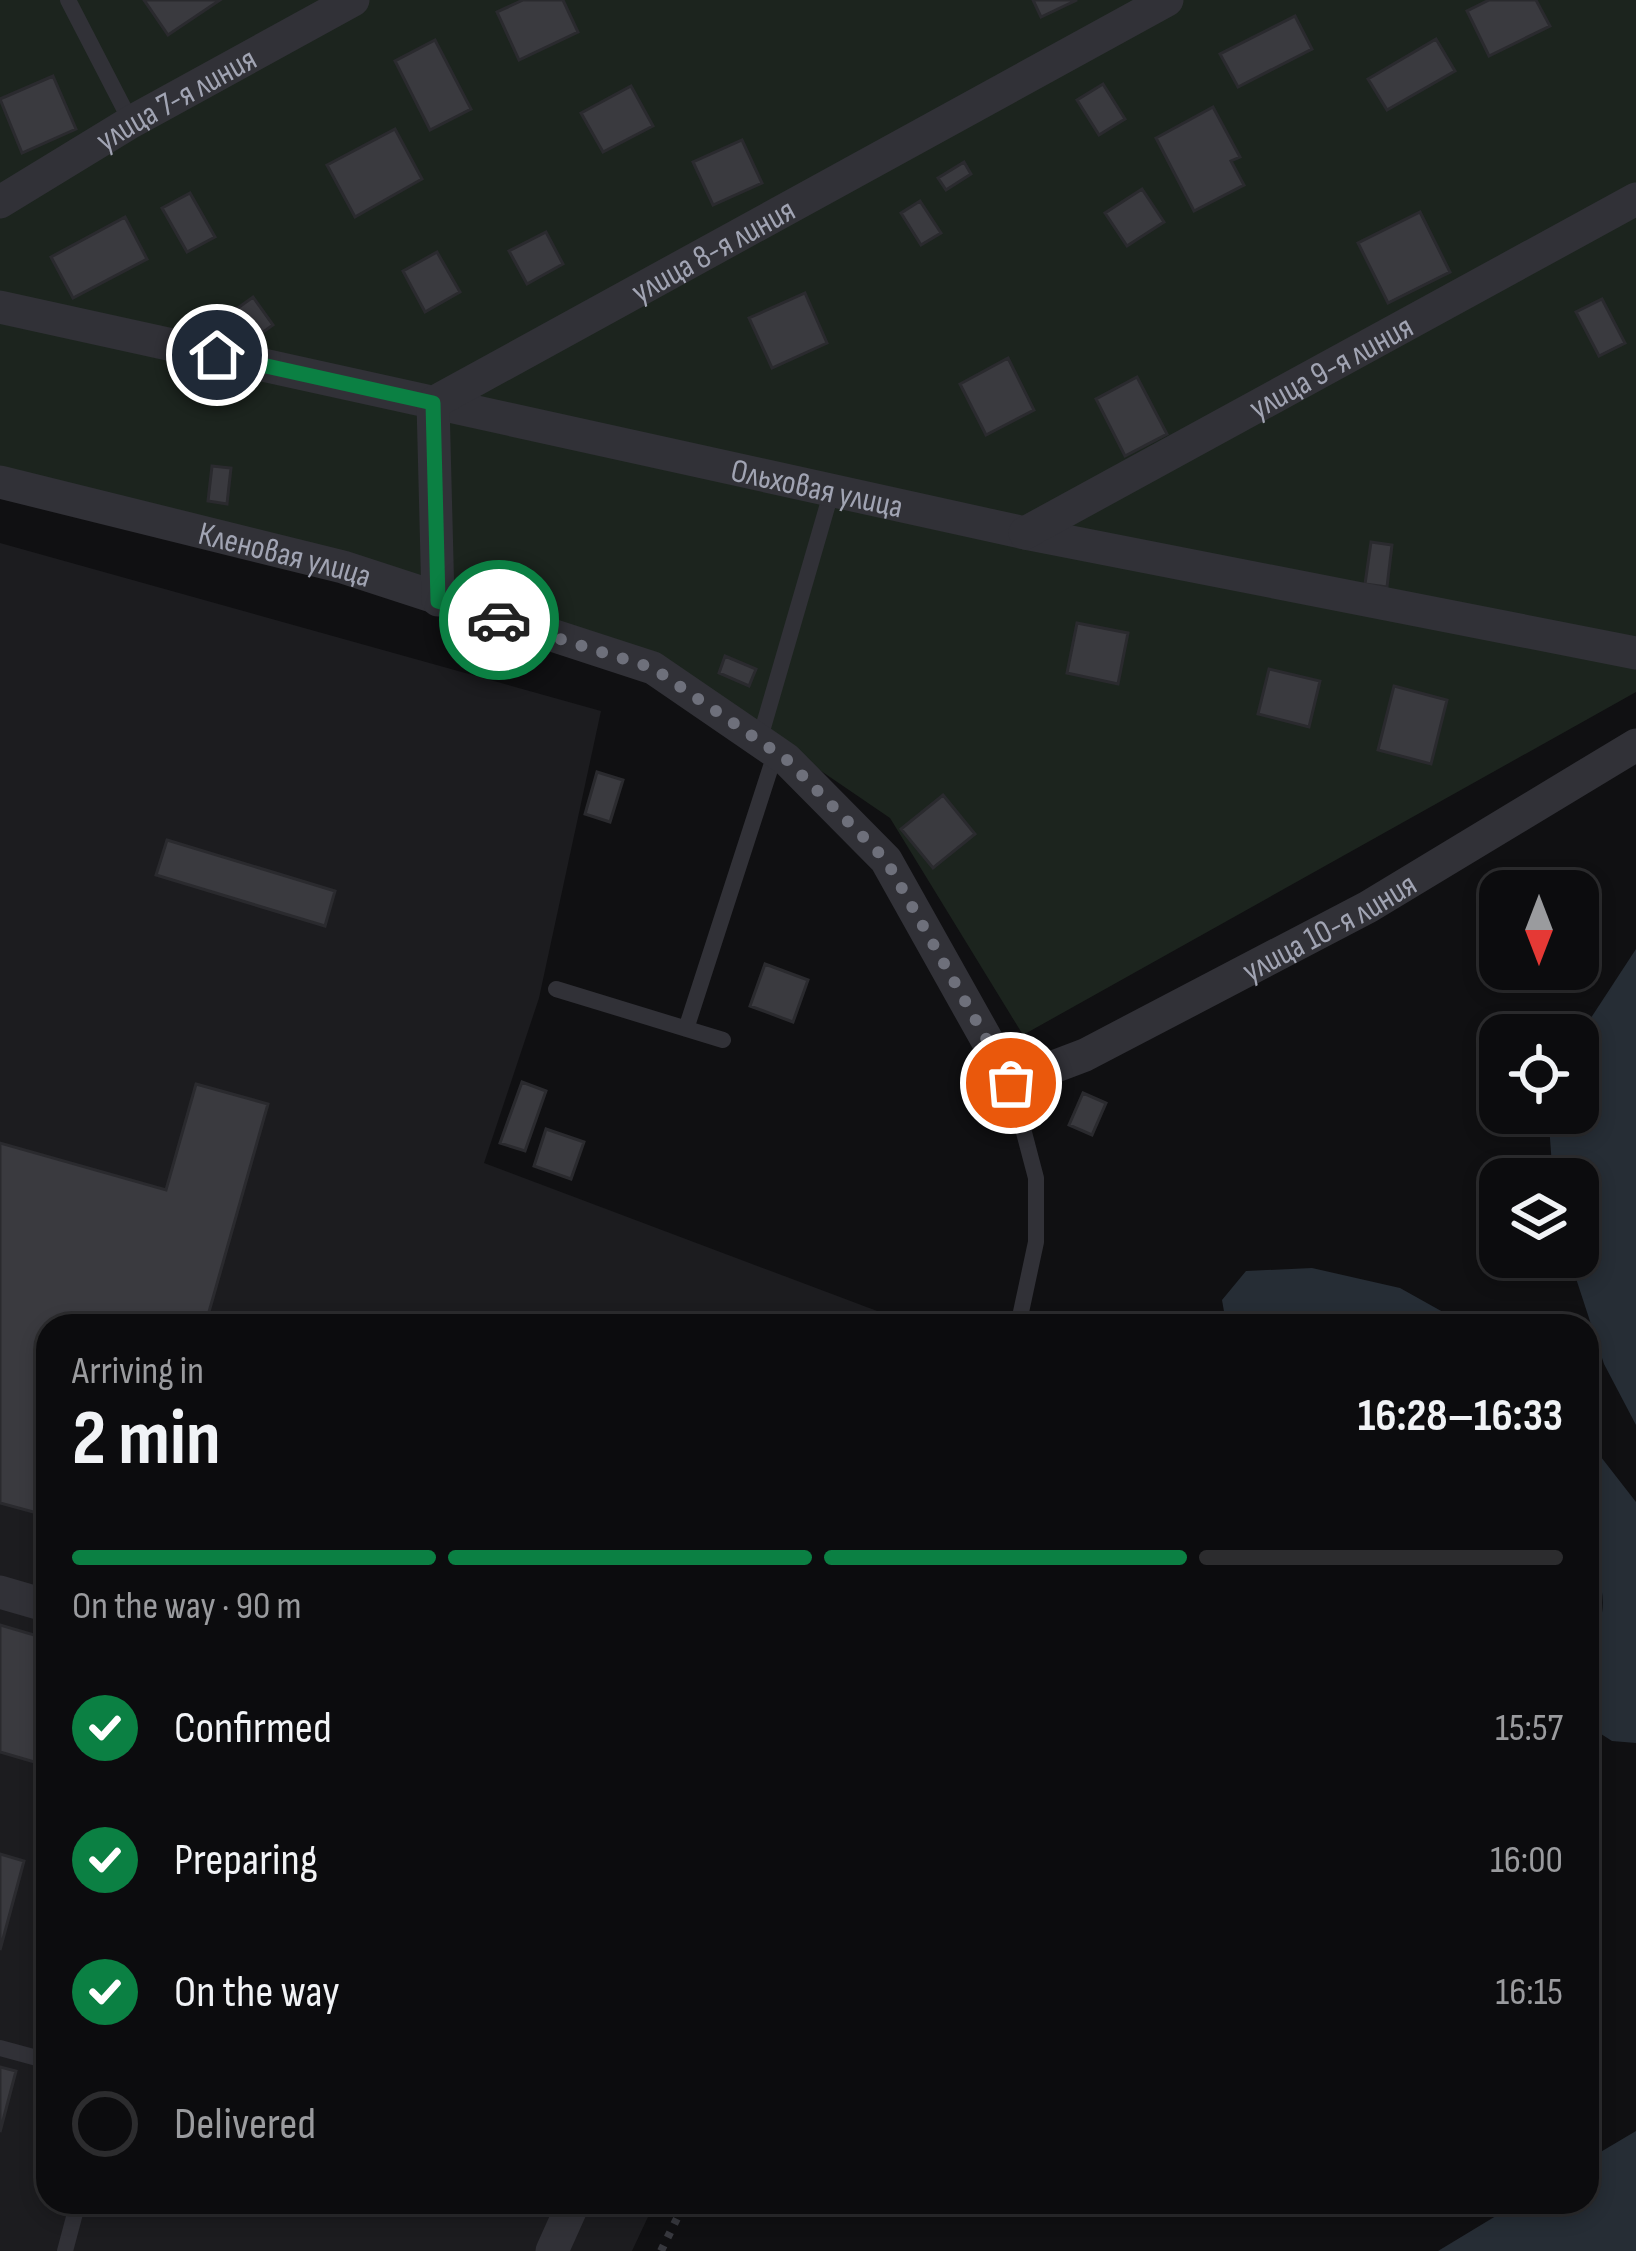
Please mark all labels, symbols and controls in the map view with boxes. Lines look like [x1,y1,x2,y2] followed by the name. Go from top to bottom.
[89,39,264,161] street label: улица 7-я линия
[625,190,802,312] street label: улица 8-я линия
[166,304,268,406] pin
[1243,307,1420,429] street label: улица 9-я линия
[184,322,250,388] icon: home
[727,451,907,528] street label: Ольховая улица
[194,514,376,597] street label: Кленовая улица
[439,560,559,680] courier
[466,587,532,653] icon: car
[1236,865,1424,991] street label: улица 10-я линия
[1479,870,1599,990] north arrow
[1479,870,1599,1278] map controls
[1479,1014,1599,1134] button: locate
[960,1032,1062,1134] pin
[978,1050,1044,1116] icon: bag
[1479,1158,1599,1278] button: layers
[72,1348,204,1395] text: Arriving in
[1358,1389,1563,1444] text: 16:28–16:33
[72,1393,221,1486] text: 2 min
[72,1583,302,1630] text: On the way · 90 m
[72,1695,138,1761] icon: check
[174,1701,332,1756] text: Confirmed
[1495,1705,1563,1752] text: 15:57
[72,1827,138,1893] icon: check
[174,1833,318,1888] text: Preparing
[1490,1837,1563,1884] text: 16:00
[72,1959,138,2025] icon: check
[174,1965,340,2020] text: On the way
[1496,1969,1563,2016] text: 16:15
[174,2097,316,2152] text: Delivered

